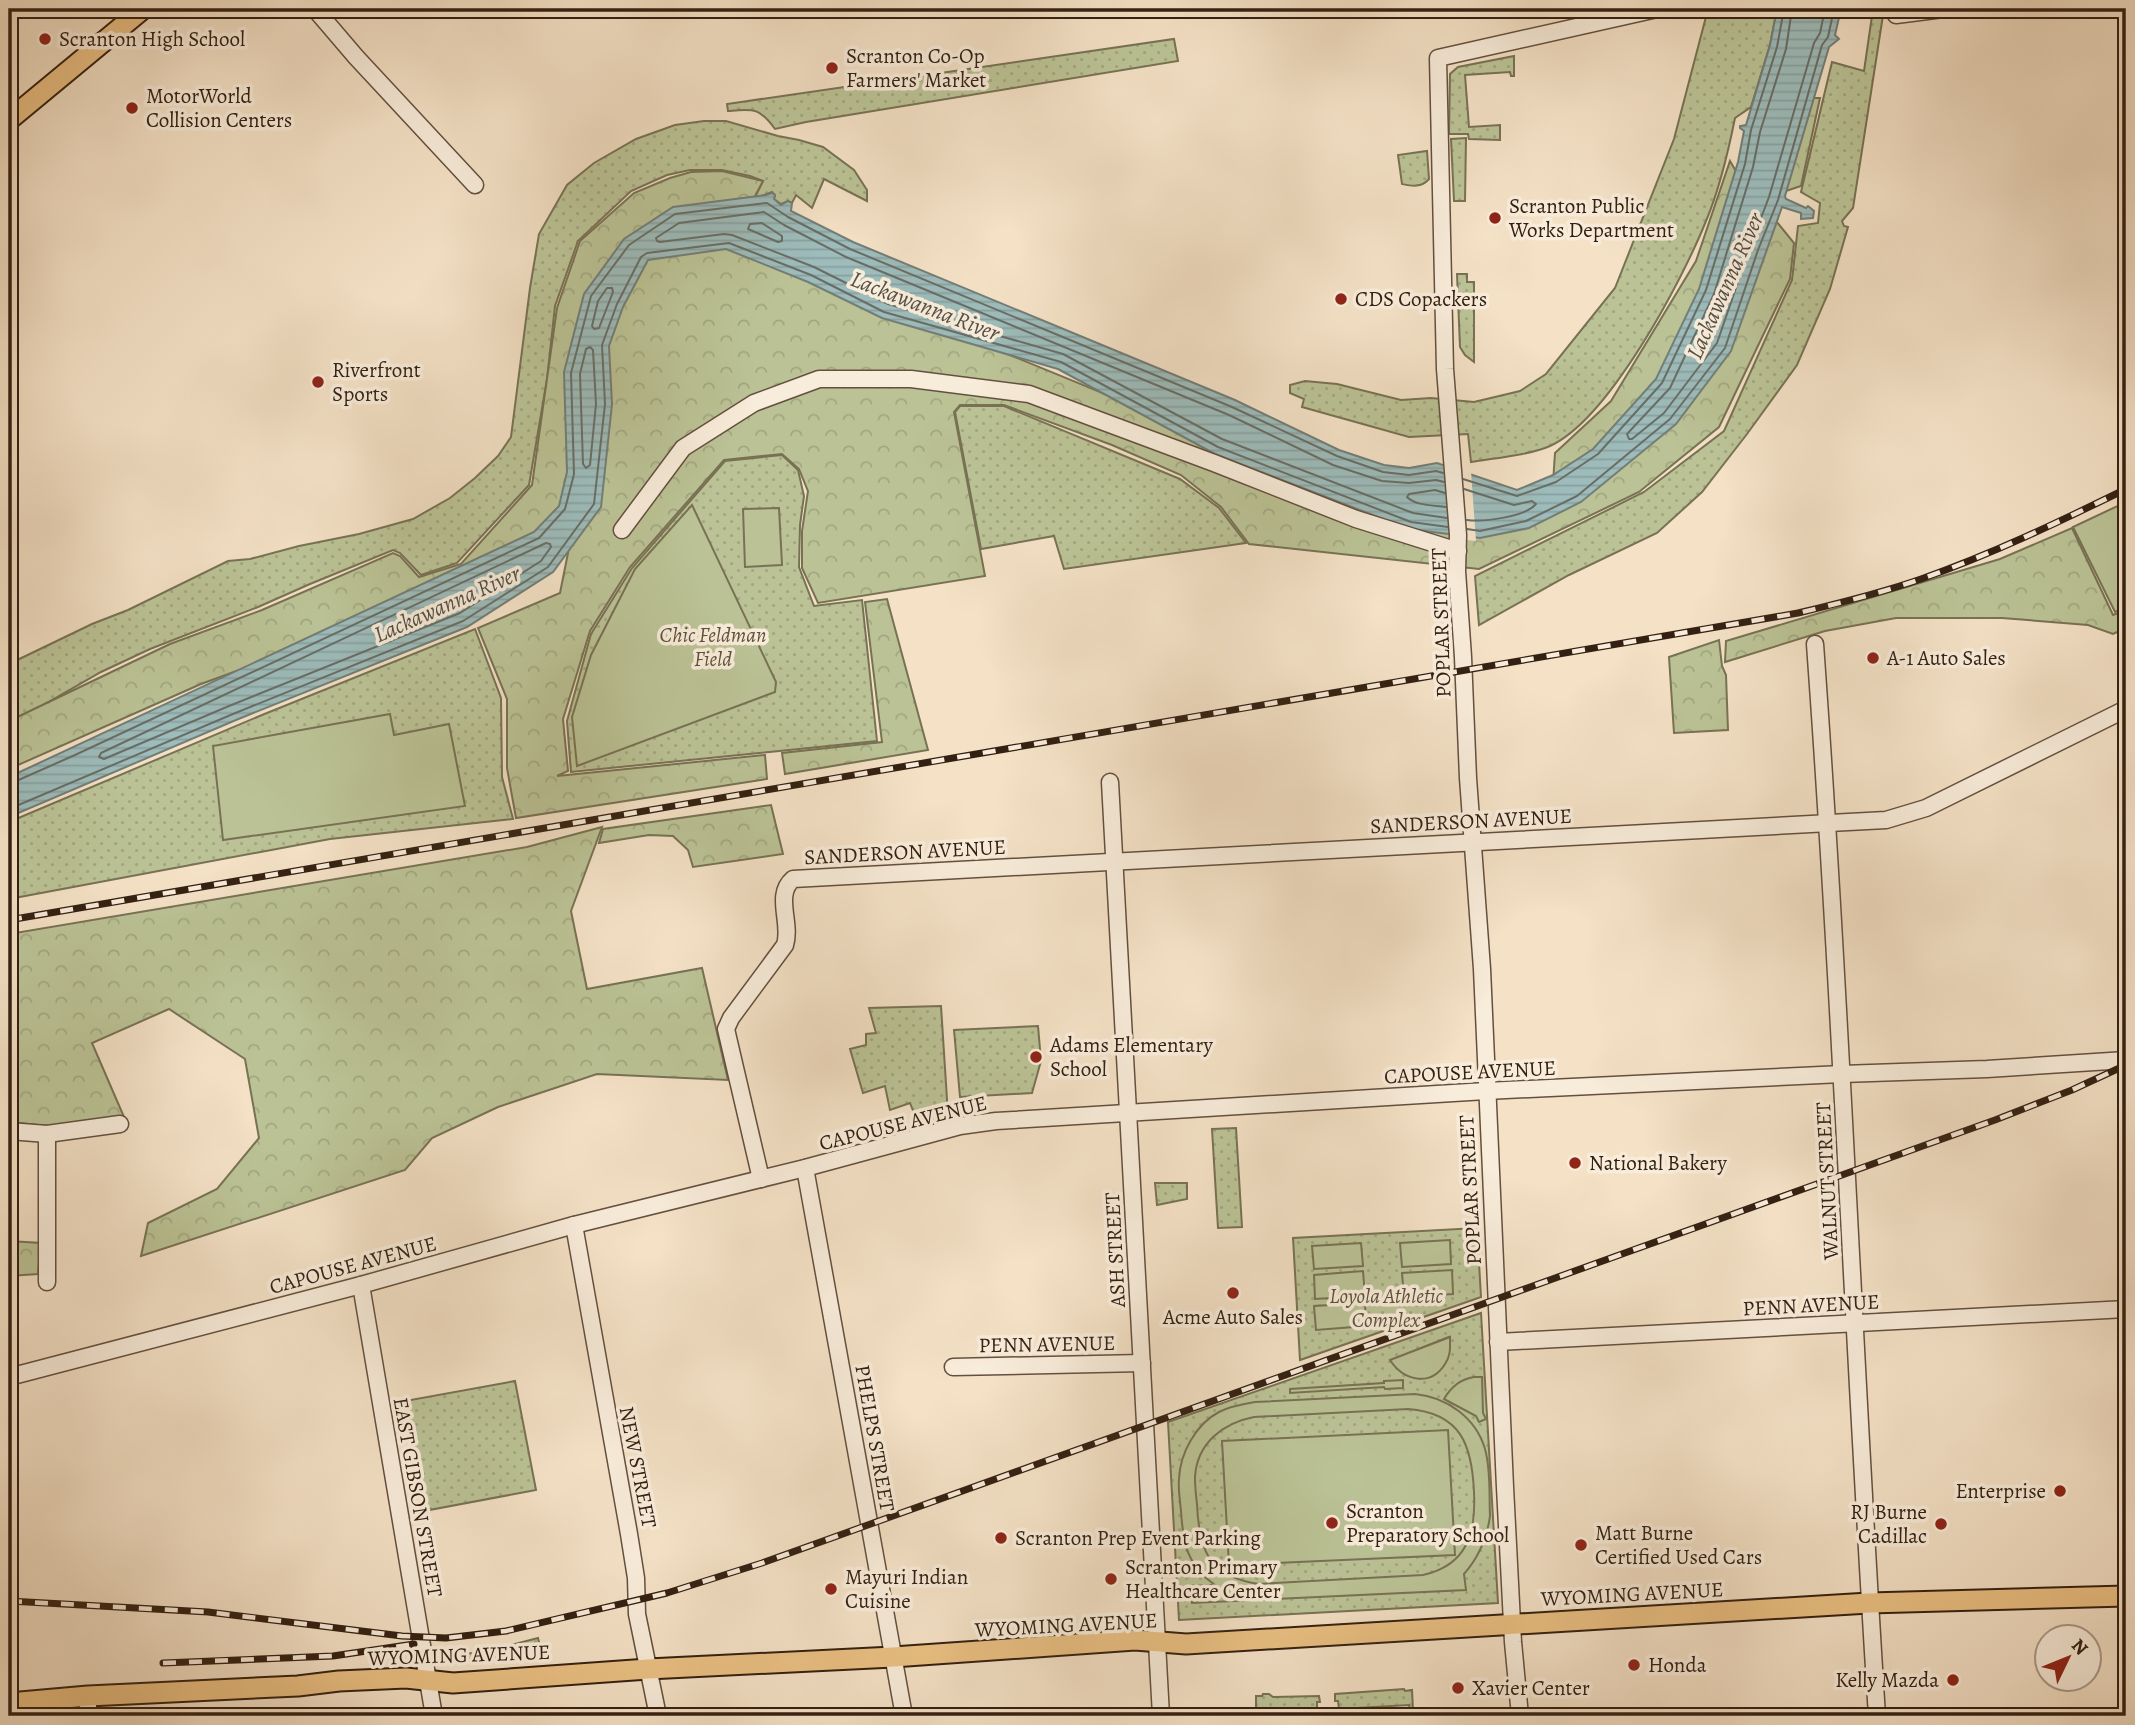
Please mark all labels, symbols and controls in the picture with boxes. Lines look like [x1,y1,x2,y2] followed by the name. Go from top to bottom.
[59,25,245,53] place label: Scranton High School
[37,31,53,47] marker: Scranton High School
[846,42,986,94] place label: Scranton Co-Op Farmers' Market
[824,60,840,76] marker: Scranton Co-Op Farmers' Market
[146,82,292,134] place label: MotorWorld Collision Centers
[124,100,140,116] marker: MotorWorld Collision Centers
[1508,192,1674,244] place label: Scranton Public Works Department
[1679,207,1772,364] water label: Lackawanna River
[1487,210,1503,226] marker: Scranton Public Works Department
[846,263,1005,349] water label: Lackawanna River
[1355,285,1487,313] place label: CDS Copackers
[1333,291,1349,307] marker: CDS Copackers
[332,356,421,408] place label: Riverfront Sports
[310,374,326,390] marker: Riverfront Sports
[1424,547,1458,698] street label: POPLAR STREET
[369,557,526,650] water label: Lackawanna River
[660,621,766,673] park label: Chic Feldman Field
[1886,644,2006,672] place label: A-1 Auto Sales
[1865,650,1881,666] marker: A-1 Auto Sales
[1369,802,1573,840] street label: SANDERSON AVENUE
[803,833,1007,871] street label: SANDERSON AVENUE
[1049,1031,1213,1083] place label: Adams Elementary School
[1028,1049,1044,1065] marker: Adams Elementary School
[1383,1054,1557,1090] street label: CAPOUSE AVENUE
[816,1089,990,1157] street label: CAPOUSE AVENUE
[1809,1101,1845,1262] street label: WALNUT STREET
[1452,1114,1488,1266] street label: POPLAR STREET
[1589,1149,1727,1177] place label: National Bakery
[1567,1155,1583,1171] marker: National Bakery
[1098,1191,1132,1309] street label: ASH STREET
[266,1229,440,1301] street label: CAPOUSE AVENUE
[1329,1282,1443,1334] park label: Loyola Athletic Complex
[1225,1285,1241,1301] marker: Acme Auto Sales
[1742,1287,1880,1323] street label: PENN AVENUE
[1162,1303,1303,1331] place label: Acme Auto Sales
[978,1329,1116,1359] street label: PENN AVENUE
[848,1362,902,1514] street label: PHELPS STREET
[387,1395,449,1600] street label: EAST GIBSON STREET
[613,1404,664,1531] street label: NEW STREET
[1955,1477,2046,1505] place label: Enterprise
[2052,1483,2068,1499] marker: Enterprise
[1346,1497,1509,1549] place label: Scranton Preparatory School
[1850,1498,1927,1550] place label: RJ Burne Cadillac
[1324,1515,1340,1531] marker: Scranton Preparatory School
[1933,1516,1949,1532] marker: RJ Burne Cadillac
[1595,1519,1762,1571] place label: Matt Burne Certified Used Cars
[1015,1524,1261,1552] place label: Scranton Prep Event Parking
[993,1530,1009,1546] marker: Scranton Prep Event Parking
[1573,1537,1589,1553] marker: Matt Burne Certified Used Cars
[1125,1553,1281,1605] place label: Scranton Primary Healthcare Center
[845,1563,968,1615] place label: Mayuri Indian Cuisine
[1103,1571,1119,1587] marker: Scranton Primary Healthcare Center
[1539,1575,1724,1613] street label: WYOMING AVENUE
[823,1581,839,1597] marker: Mayuri Indian Cuisine
[973,1606,1158,1644] street label: WYOMING AVENUE
[2034,1624,2104,1694] north arrow
[2065,1633,2094,1661] text: N
[366,1638,551,1672] street label: WYOMING AVENUE
[1648,1651,1707,1679] place label: Honda
[1626,1657,1642,1673] marker: Honda
[1835,1666,1939,1694] place label: Kelly Mazda
[1945,1672,1961,1688] marker: Kelly Mazda
[1472,1674,1590,1702] place label: Xavier Center
[1450,1680,1466,1696] marker: Xavier Center

